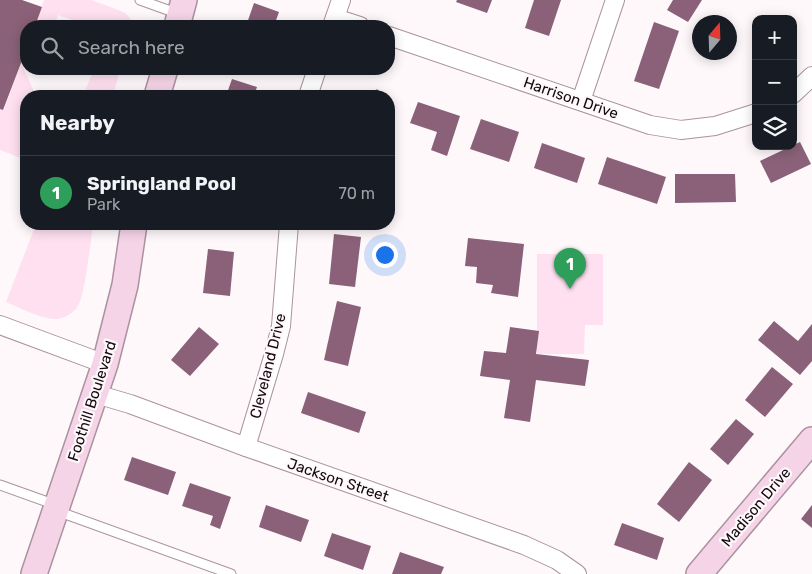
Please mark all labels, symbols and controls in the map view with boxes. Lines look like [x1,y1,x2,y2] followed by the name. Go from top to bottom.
[692,15,737,60] north arrow
[752,15,797,150] map controls
[752,15,797,60] button: +
[20,20,395,75] search box
[38,34,66,62] icon: search
[78,36,185,59] text: Search here
[752,60,797,105] button: −
[521,73,621,123] street label: Harrison Drive
[752,105,797,150] button: layers
[40,110,115,135] text: Nearby
[87,172,236,195] text: Springland Pool
[52,184,60,203] text: 1
[338,184,375,203] text: 70 m
[87,195,120,214] text: Park
[372,242,398,268] your location
[554,248,586,289] pin: 1
[246,311,290,421] street label: Cleveland Drive
[64,339,120,463] street label: Foothill Boulevard
[285,454,391,506] street label: Jackson Street
[718,464,794,550] street label: Madison Drive

